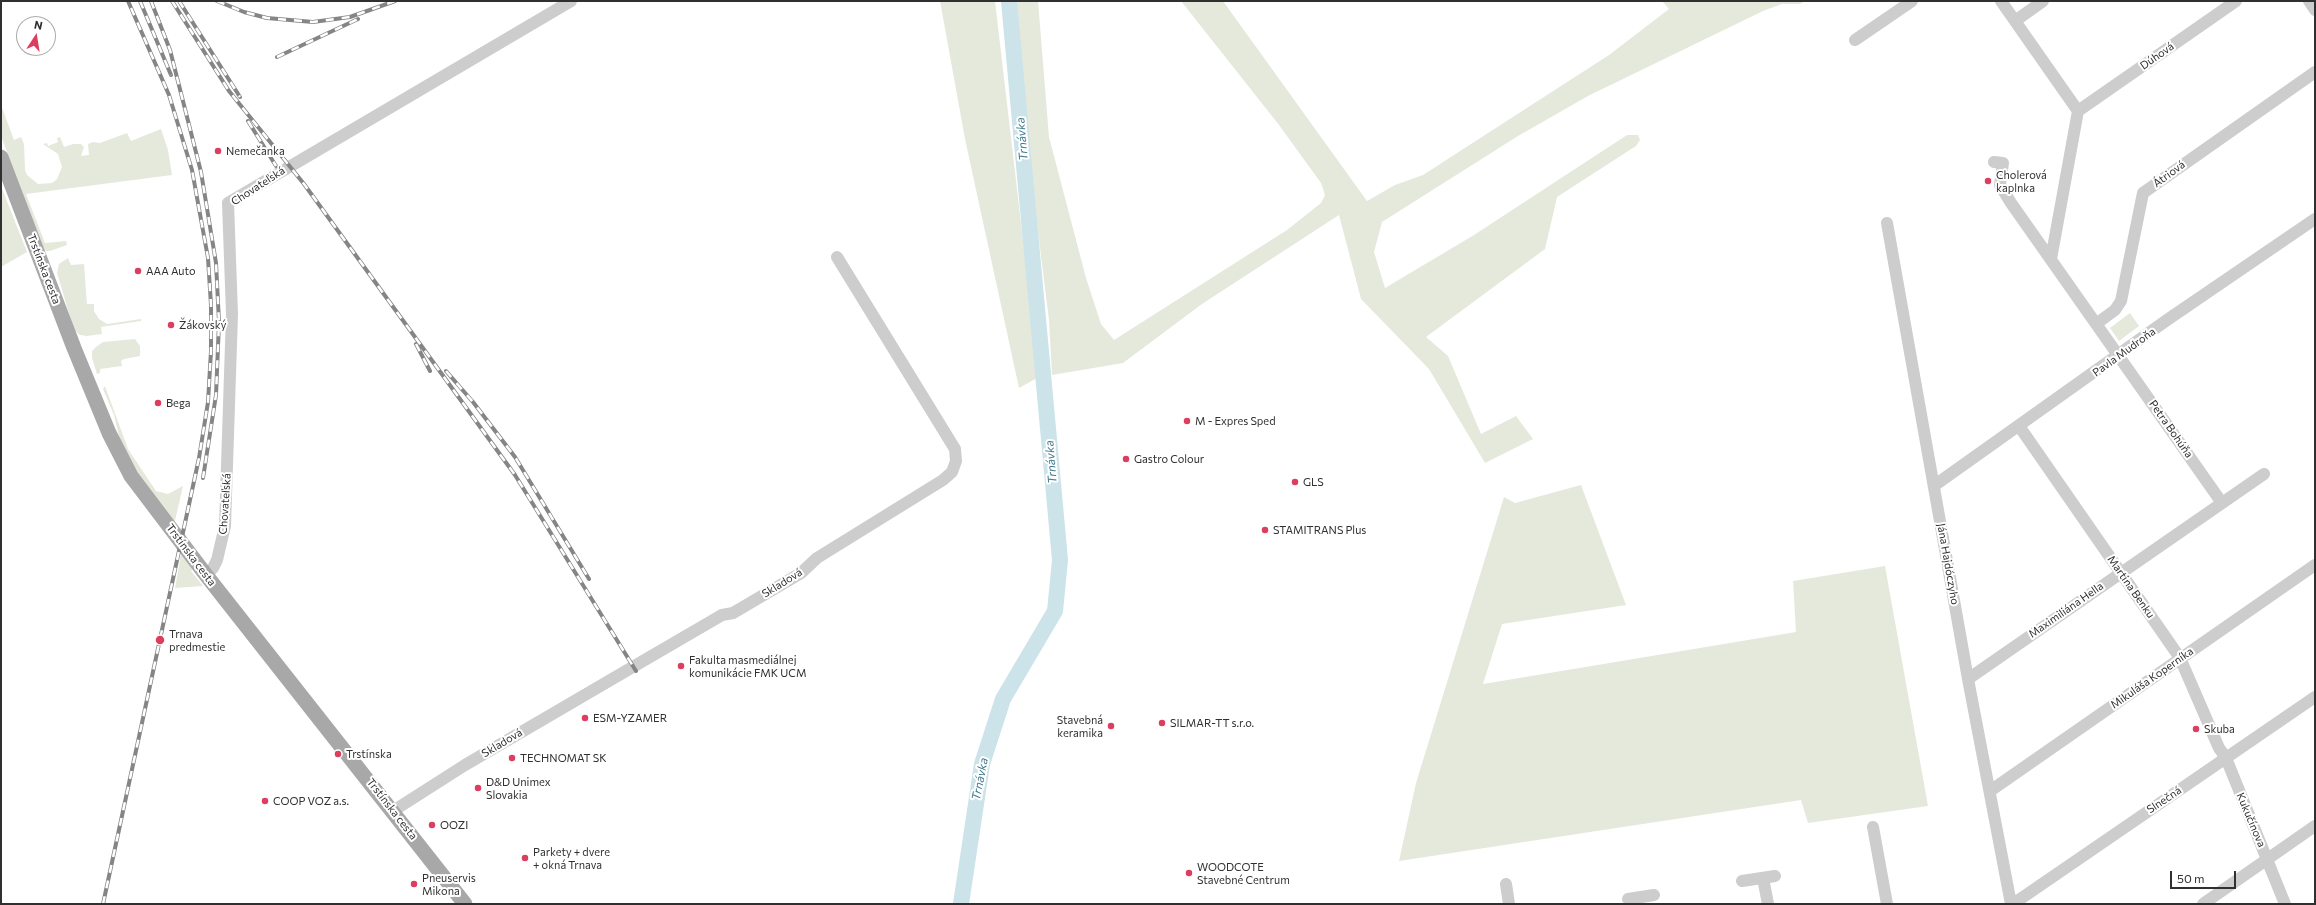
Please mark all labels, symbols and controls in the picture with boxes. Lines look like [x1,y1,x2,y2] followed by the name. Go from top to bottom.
[16,16,56,56] north arrow
[33,18,44,32] text: N
[2138,40,2176,72] street label: Dúhová
[1013,117,1031,161] water label: Trnávka
[226,144,285,158] place label: Nemečanka
[213,146,223,156] marker: Nemečanka
[2150,158,2188,190] street label: Átriová
[229,164,287,208] street label: Chovateľská
[1996,168,2047,194] place label: Cholerová kaplnka
[1983,176,1993,186] marker: Cholerová kaplnka
[25,232,63,306] street label: Trstínska cesta
[146,264,196,278] place label: AAA Auto
[133,266,143,276] marker: AAA Auto
[179,318,226,332] place label: Žákovský
[166,320,176,330] marker: Žákovský
[2090,325,2158,379] street label: Pavla Mudroňa
[166,396,191,410] place label: Bega
[153,398,163,408] marker: Bega
[2146,398,2196,460] street label: Petra Bohúňa
[1195,414,1276,428] place label: M - Expres Sped
[1182,416,1192,426] marker: M - Expres Sped
[1042,440,1060,484] water label: Trnávka
[1134,452,1204,466] place label: Gastro Colour
[1121,454,1131,464] marker: Gastro Colour
[216,473,234,535] street label: Chovateľská
[1303,475,1324,489] place label: GLS
[1290,477,1300,487] marker: GLS
[163,521,219,589] street label: Trstínska cesta
[1934,522,1962,606] street label: Jána Hajdóczyho
[1273,523,1366,537] place label: STAMITRANS Plus
[1260,525,1270,535] marker: STAMITRANS Plus
[2105,553,2157,621] street label: Martina Benku
[759,565,805,601] street label: Skladová
[2026,579,2106,641] street label: Maximiliána Hella
[169,627,225,653] place label: Trnava predmestie
[154,634,166,646] marker: Trnava predmestie
[2108,644,2196,712] street label: Mikuláša Koperníka
[689,653,806,679] place label: Fakulta masmediálnej komunikácie FMK UCM
[676,661,686,671] marker: Fakulta masmediálnej komunikácie FMK UCM
[593,711,667,725] place label: ESM-YZAMER
[580,713,590,723] marker: ESM-YZAMER
[1057,713,1103,739] place label: Stavebná keramika
[1170,716,1254,730] place label: SILMAR-TT s.r.o.
[1157,718,1167,728] marker: SILMAR-TT s.r.o.
[1106,721,1116,731] marker: Stavebná keramika
[2204,722,2235,736] place label: Skuba
[2191,724,2201,734] marker: Skuba
[479,726,525,760] street label: Skladová
[346,747,392,761] place label: Trstínska
[333,749,343,759] marker: Trstínska
[520,751,607,765] place label: TECHNOMAT SK
[507,753,517,763] marker: TECHNOMAT SK
[969,756,991,802] water label: Trnávka
[486,775,551,801] place label: D&D Unimex Slovakia
[364,776,420,842] street label: Trstínska cesta
[473,783,483,793] marker: D&D Unimex Slovakia
[2144,784,2184,816] street label: Slnečná
[2234,791,2268,849] street label: Kukučínova
[273,794,349,808] place label: COOP VOZ a.s.
[260,796,270,806] marker: COOP VOZ a.s.
[440,818,468,832] place label: OOZI
[427,820,437,830] marker: OOZI
[533,845,610,871] place label: Parkety + dvere + okná Trnava
[520,853,530,863] marker: Parkety + dvere + okná Trnava
[1197,860,1290,886] place label: WOODCOTE Stavebné Centrum
[2172,863,2238,889] scale bar
[1184,868,1194,878] marker: WOODCOTE Stavebné Centrum
[422,871,476,897] place label: Pneuservis Mikona
[2177,871,2205,885] text: 50 m
[409,879,419,889] marker: Pneuservis Mikona

